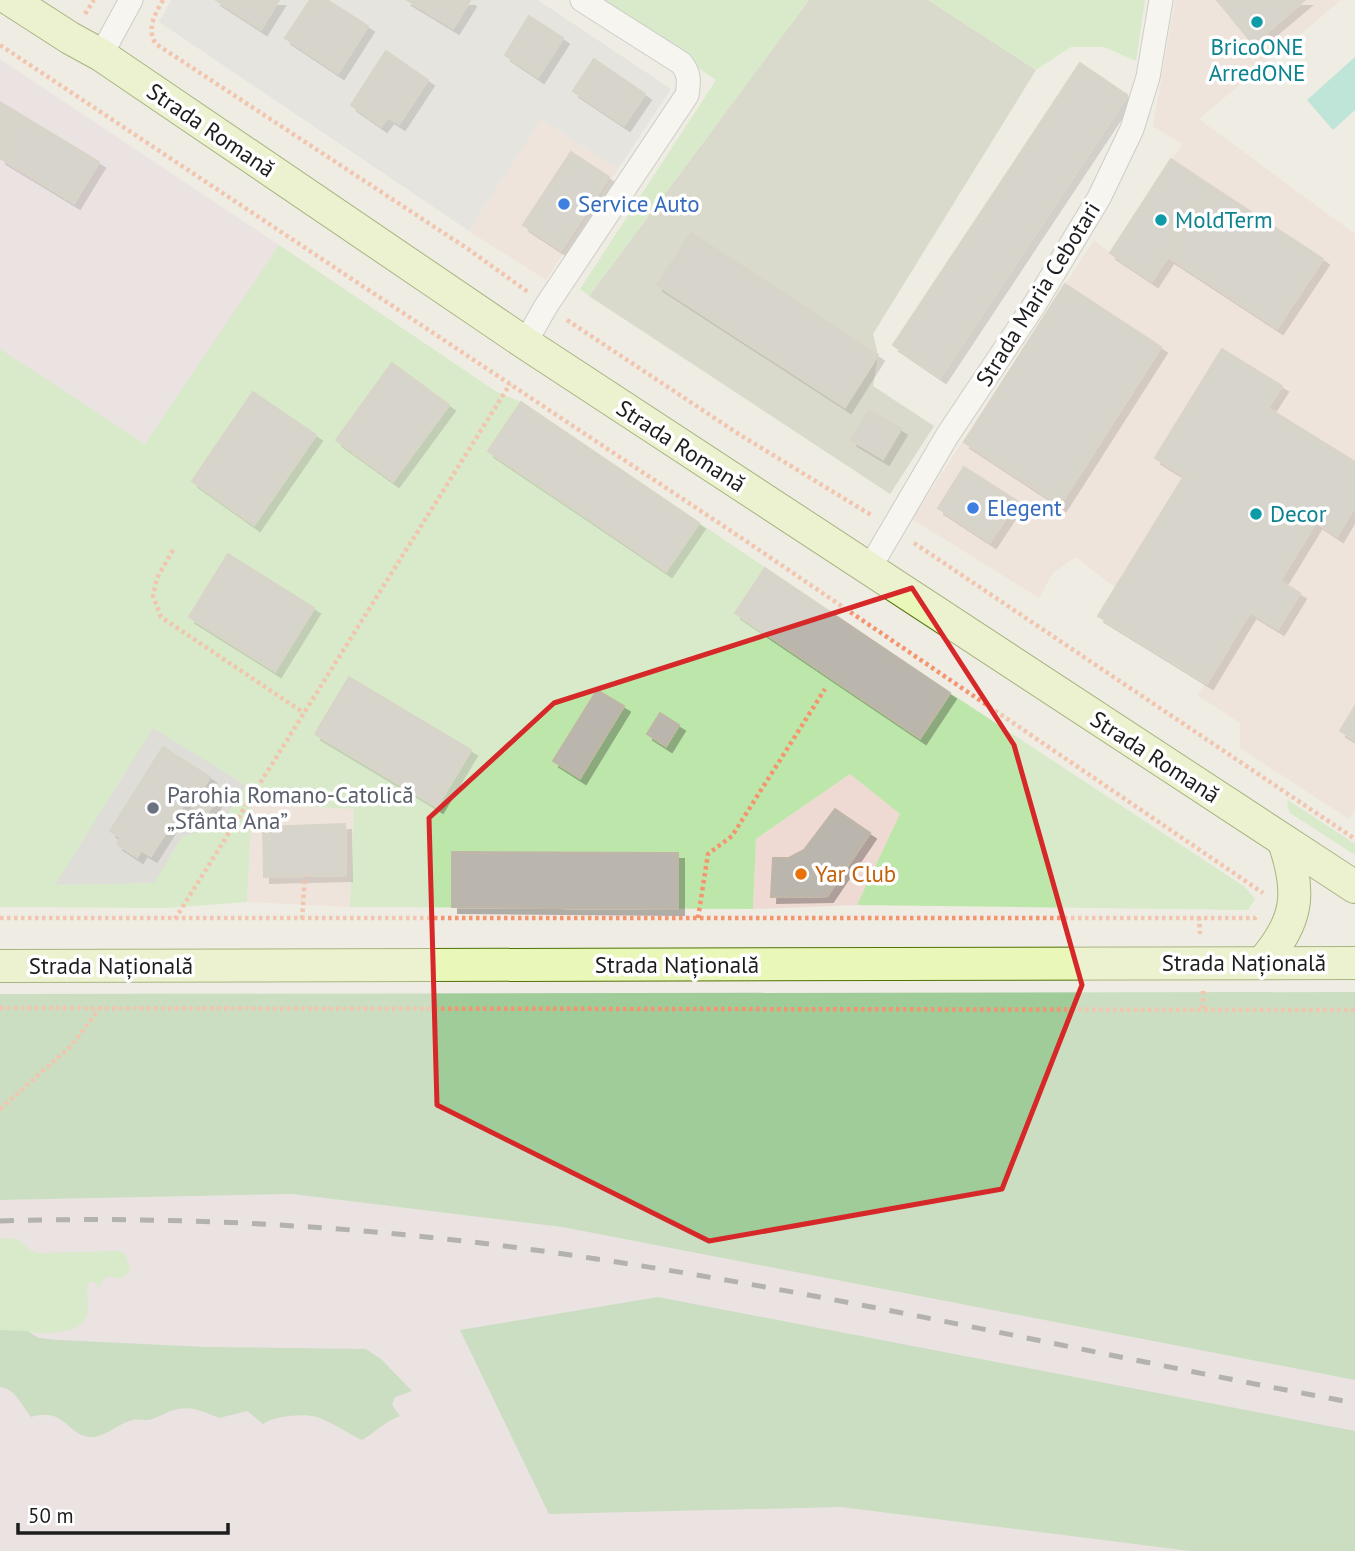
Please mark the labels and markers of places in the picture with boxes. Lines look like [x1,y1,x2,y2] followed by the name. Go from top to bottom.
[1249,14,1265,30] marker: BricoONE ArredONE
[1209,32,1305,87] place label: BricoONE ArredONE
[578,189,700,218] place label: Service Auto
[556,196,572,212] marker: Service Auto
[1175,205,1273,234] place label: MoldTerm
[1153,212,1169,228] marker: MoldTerm
[987,493,1062,522] place label: Elegent
[1270,499,1327,528] place label: Decor
[965,500,981,516] marker: Elegent
[1248,506,1264,522] marker: Decor
[167,780,414,835] place label: Parohia Romano-Catolică „Sfânta Ana”
[145,800,161,816] marker: Parohia Romano-Catolică „Sfânta Ana”
[815,859,896,888] place label: Yar Club
[793,866,809,882] marker: Yar Club

